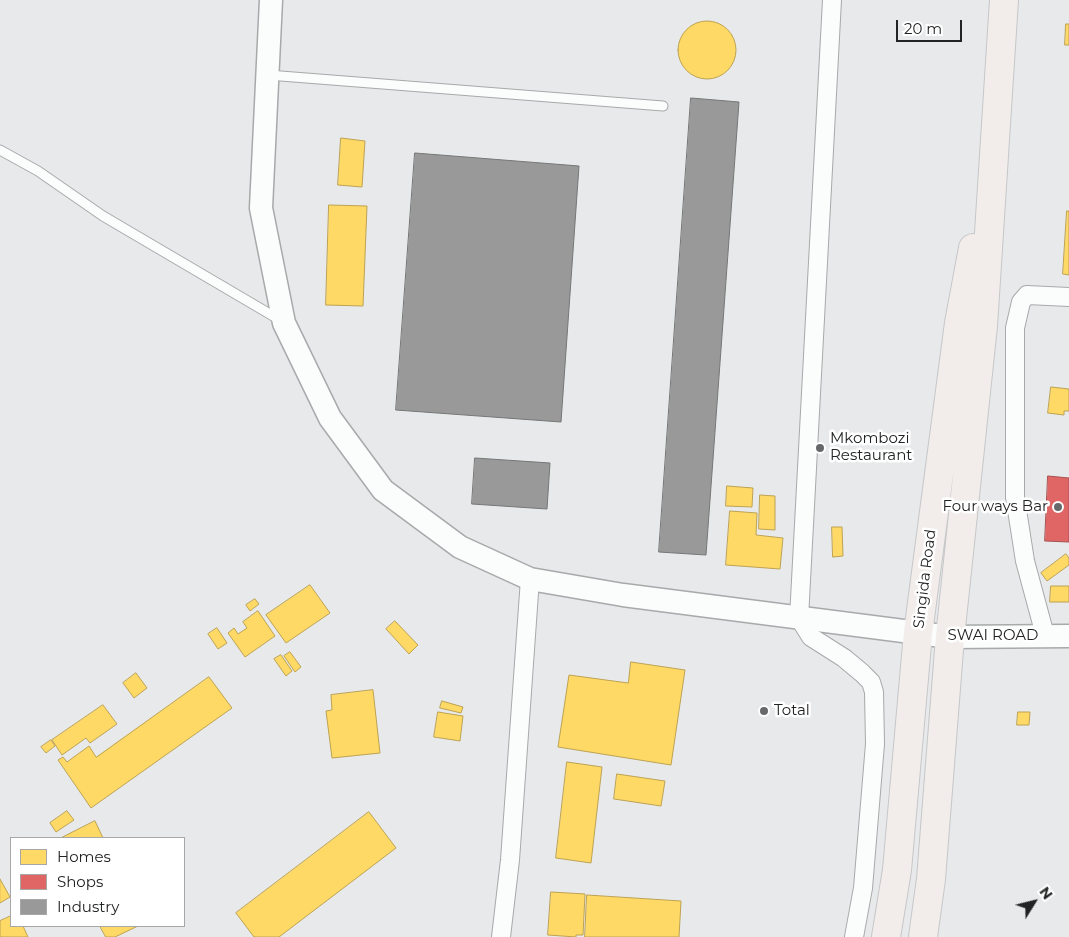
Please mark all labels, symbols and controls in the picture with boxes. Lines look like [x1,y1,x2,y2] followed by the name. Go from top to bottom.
[899,10,965,42] scale bar
[904,19,942,38] text: 20 m
[830,430,912,465] place label: Mkombozi Restaurant
[814,442,826,454] marker: Mkombozi Restaurant
[942,498,1048,516] place label: Four ways Bar
[1052,501,1064,513] marker: Four ways Bar
[910,528,940,630] street label: Singida Road
[948,627,1038,645] street label: SWAI ROAD
[774,702,810,720] place label: Total
[758,705,770,717] marker: Total
[10,837,185,927] legend
[57,847,111,866] text: Homes
[57,872,103,891] text: Shops
[1009,877,1059,927] north arrow
[1036,883,1057,903] text: N
[57,897,119,916] text: Industry

